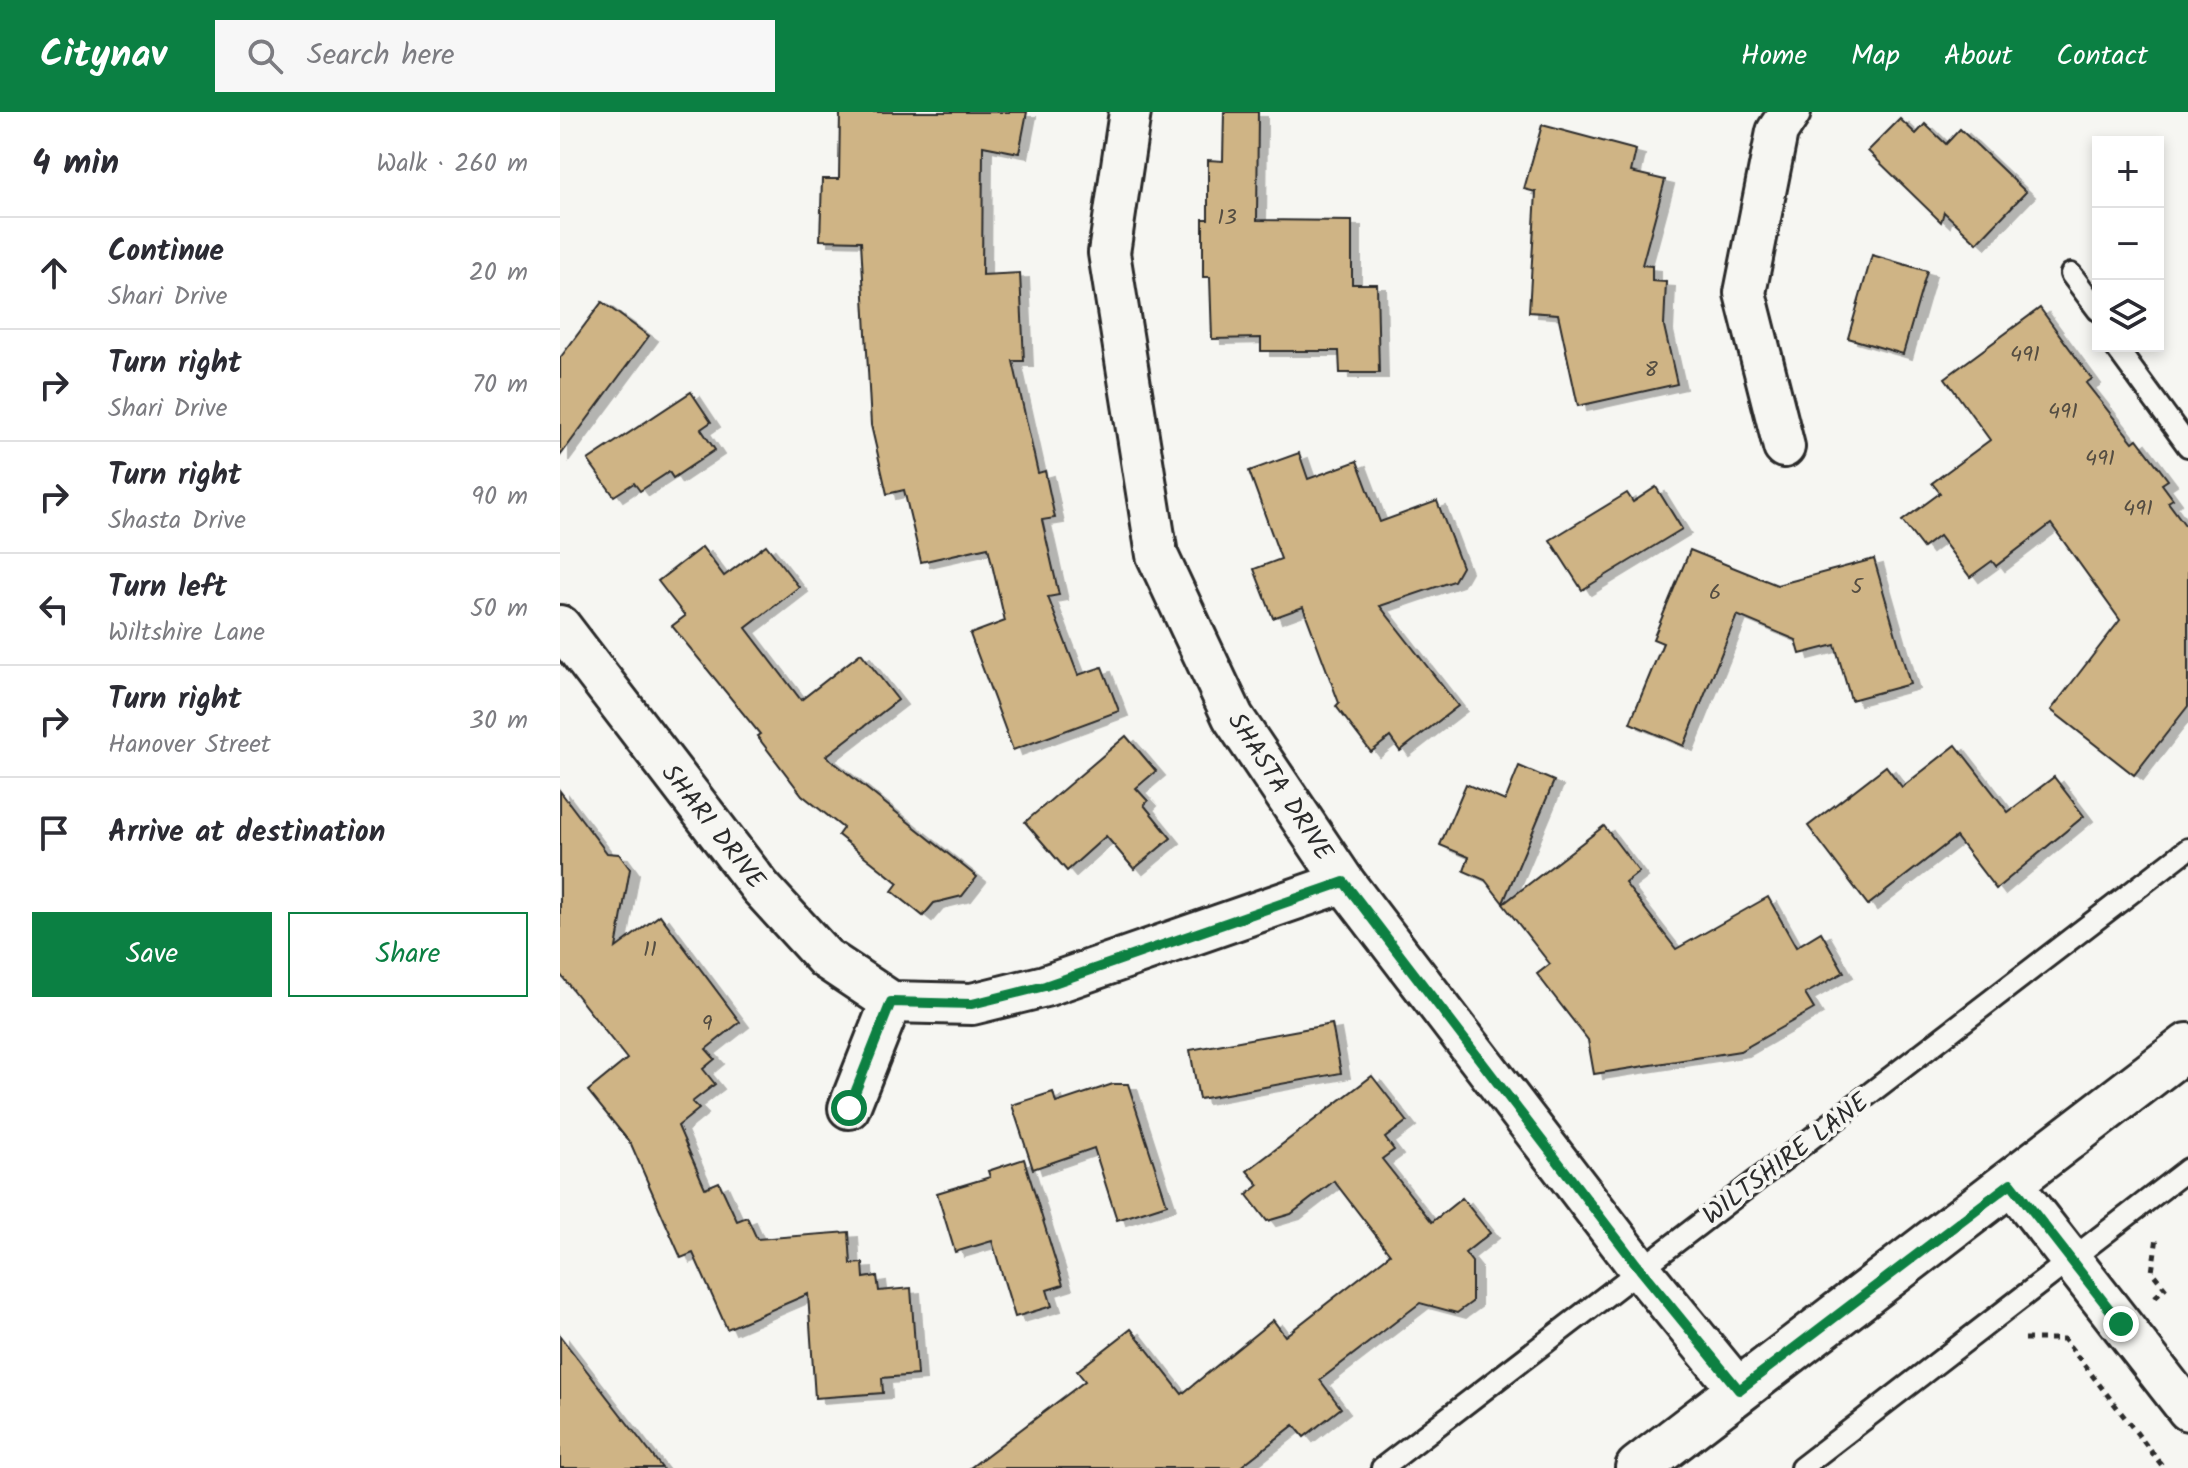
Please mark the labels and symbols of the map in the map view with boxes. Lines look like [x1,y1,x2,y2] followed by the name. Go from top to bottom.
[1217,201,1237,236] house number: 13
[2010,338,2040,373] house number: 491
[1644,353,1658,388] house number: 8
[2048,395,2078,430] house number: 491
[2085,442,2115,477] house number: 491
[2123,492,2153,527] house number: 491
[1851,570,1864,605] house number: 5
[1709,576,1721,611] house number: 6
[1215,704,1344,870] street label: SHASTA DRIVE
[650,755,776,900] street label: SHARI DRIVE
[643,933,657,968] house number: 11
[702,1007,713,1042] house number: 9
[1694,1082,1879,1236] street label: WILTSHIRE LANE
[831,1090,867,1126] route start
[2103,1306,2139,1342] route end

